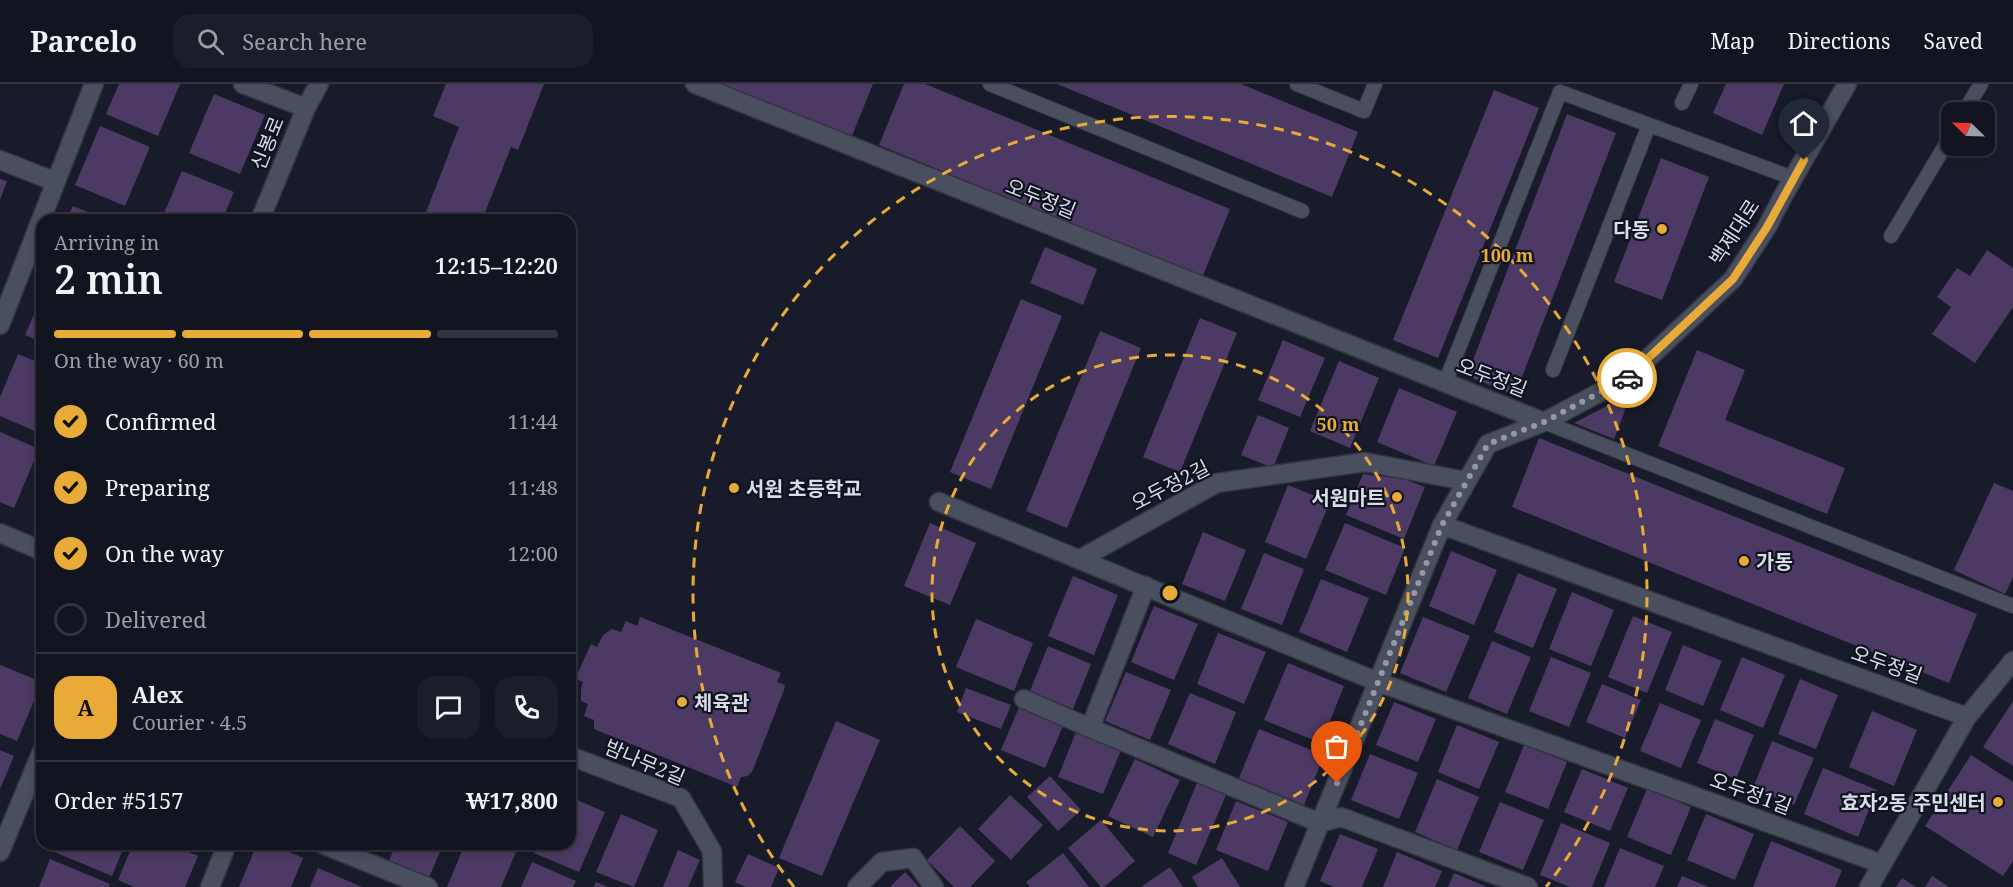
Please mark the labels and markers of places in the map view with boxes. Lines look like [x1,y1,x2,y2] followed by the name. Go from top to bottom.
[1778,98,1829,160] pin
[1613,216,1650,243] place label: 다동
[1655,222,1669,236] marker: 다동
[746,475,862,502] place label: 서원 초등학교
[727,481,741,495] marker: 서원 초등학교
[1311,484,1385,511] place label: 서원마트
[1390,490,1404,504] marker: 서원마트
[1756,548,1793,575] place label: 가동
[1737,554,1751,568] marker: 가동
[1160,583,1180,603] centre of rings
[694,689,750,716] place label: 체육관
[675,695,689,709] marker: 체육관
[1311,721,1362,783] pin
[1841,789,1986,816] place label: 효자2동 주민센터
[1991,795,2005,809] marker: 효자2동 주민센터

